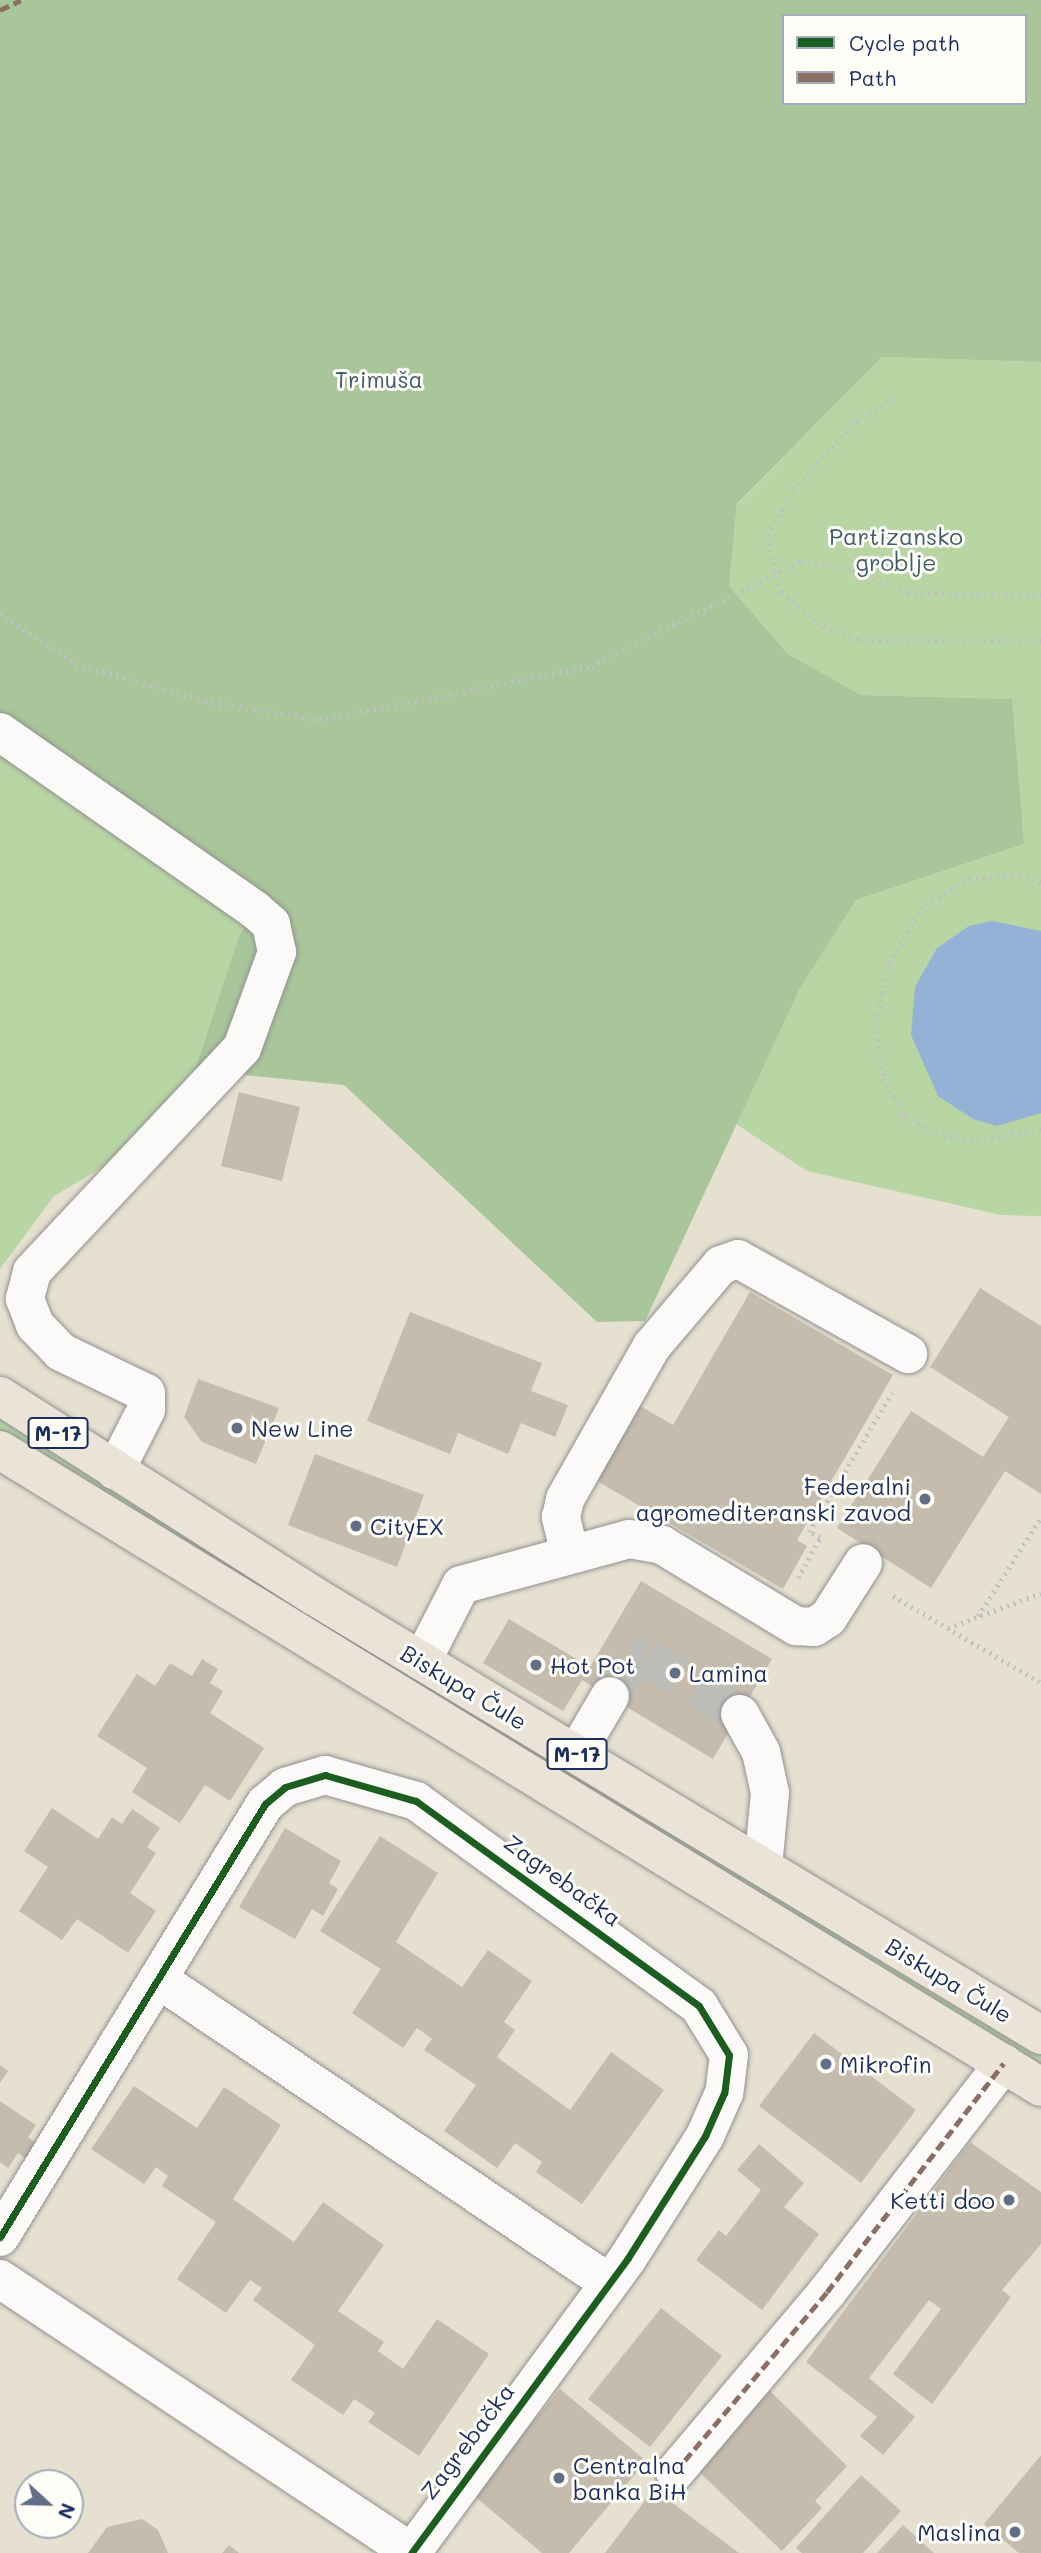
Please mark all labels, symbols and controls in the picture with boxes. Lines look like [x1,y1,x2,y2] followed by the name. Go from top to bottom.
[782,14,1027,105] legend
[849,29,959,56] text: Cycle path
[849,64,896,91] text: Path
[335,365,423,393] park label: Trimuša
[829,522,963,576] park label: Partizansko groblje
[251,1414,354,1442] place label: New Line
[27,1416,90,1450] road number: M-17
[229,1420,245,1436] marker: New Line
[636,1472,911,1526] place label: Federalni agromediteranski zavod
[917,1491,933,1507] marker: Federalni agromediteranski zavod
[370,1512,444,1540] place label: CityEX
[348,1518,364,1534] marker: CityEX
[396,1639,532,1735] street label: Biskupa Čule
[550,1651,635,1679] place label: Hot Pot
[528,1657,544,1673] marker: Hot Pot
[689,1659,768,1687] place label: Lamina
[667,1665,683,1681] marker: Lamina
[546,1736,608,1772] road number: M-17
[499,1828,627,1932] street label: Zagrebačka
[881,1932,1017,2028] street label: Biskupa Čule
[840,2050,931,2078] place label: Mikrofin
[818,2056,834,2072] marker: Mikrofin
[890,2186,995,2214] place label: Ketti doo
[1001,2192,1017,2208] marker: Ketti doo
[414,2378,520,2504] street label: Zagrebačka
[573,2451,686,2505] place label: Centralna banka BiH
[14,2469,84,2539] north arrow
[551,2470,567,2486] marker: Centralna banka BiH
[53,2500,81,2523] text: N
[917,2518,1001,2546] place label: Maslina
[1007,2524,1023,2540] marker: Maslina

